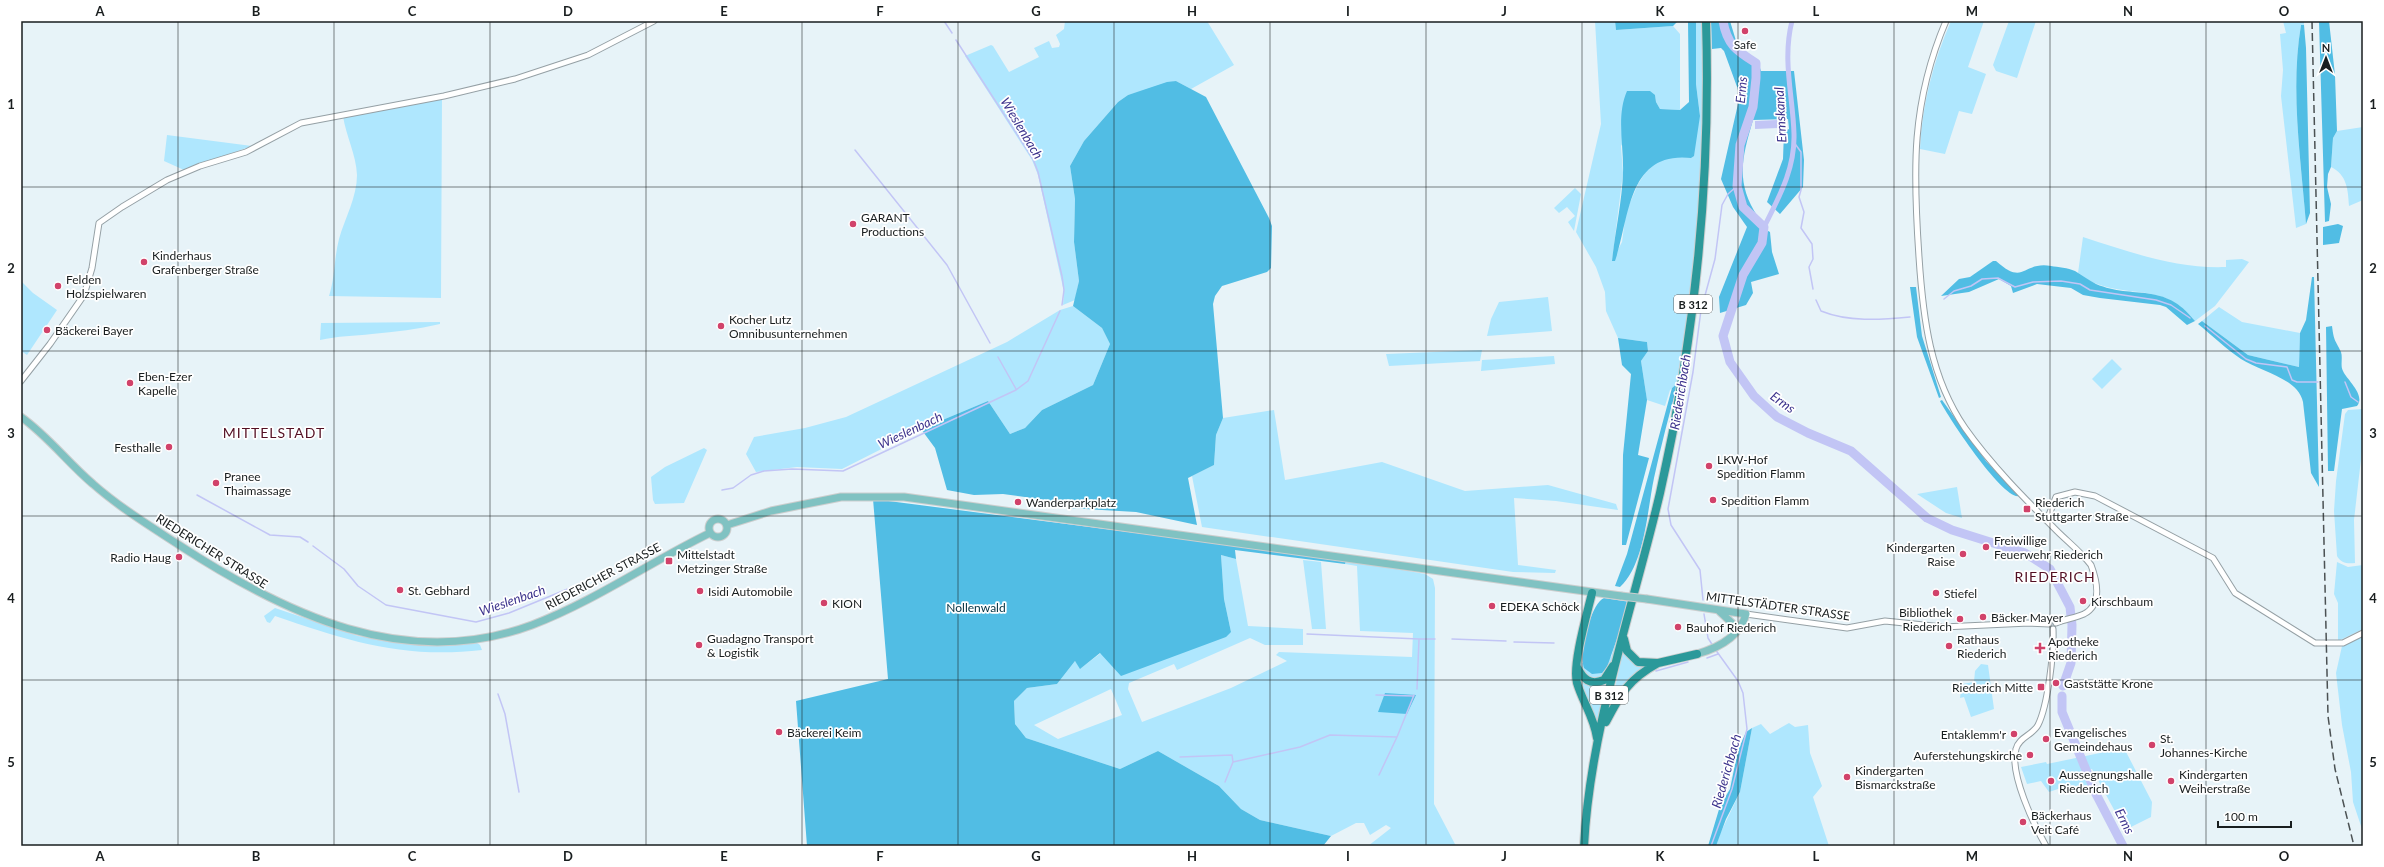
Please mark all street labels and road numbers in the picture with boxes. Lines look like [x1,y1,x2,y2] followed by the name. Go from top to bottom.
[1674,295,1712,313] road number: B 312
[153,511,271,591] street label: RIEDERICHER STRASSE
[543,539,663,613] street label: RIEDERICHER STRASSE
[1705,588,1851,624] street label: MITTELSTÄDTER STRASSE
[1590,686,1628,704] road number: B 312

